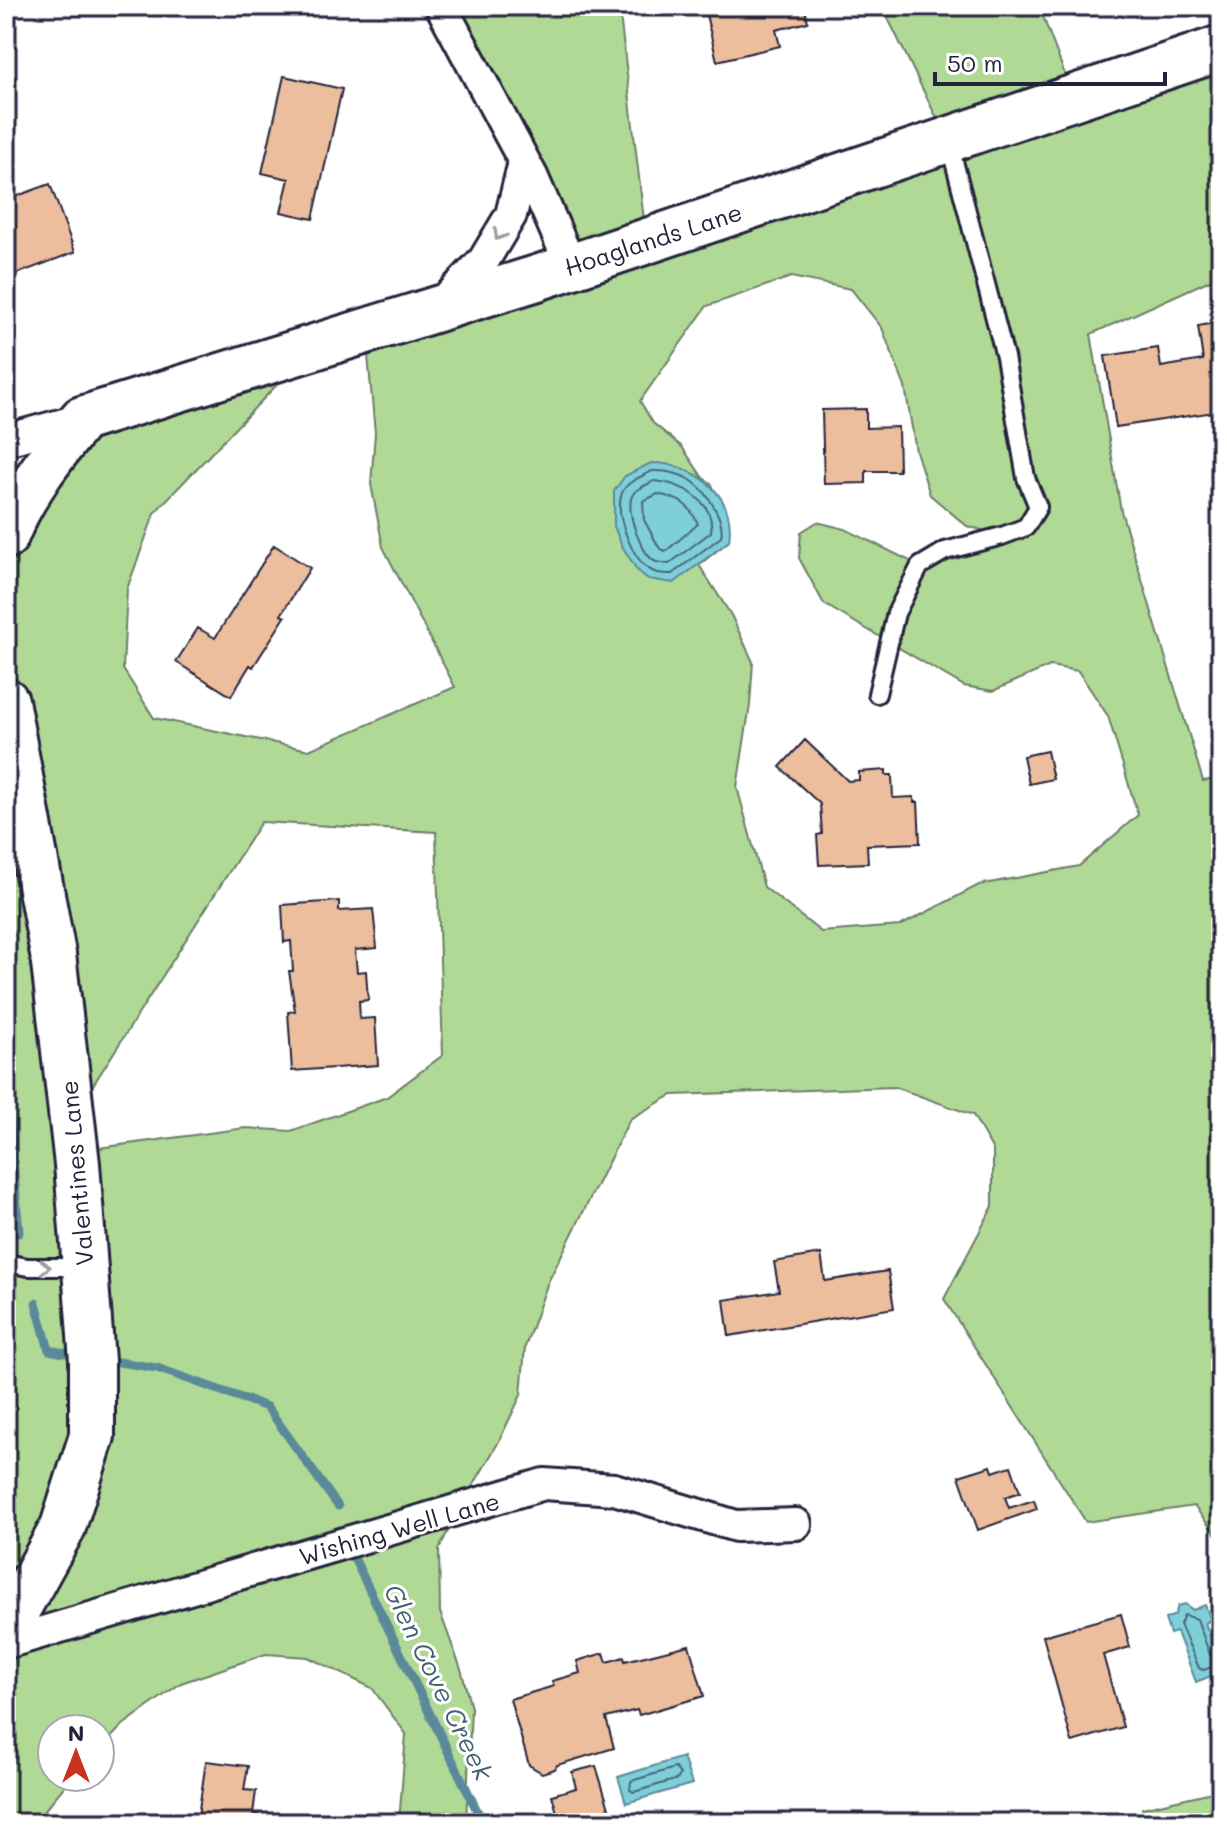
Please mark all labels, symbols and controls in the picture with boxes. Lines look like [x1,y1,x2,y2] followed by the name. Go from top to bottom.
[935,36,1165,86] scale bar
[947,47,1003,78] text: 50 m
[560,196,746,282] street label: Hoaglands Lane
[493,226,509,241] one-way arrow
[52,1079,100,1267] street label: Valentines Lane
[39,1258,52,1276] one-way arrow
[295,1485,503,1571] street label: Wishing Well Lane
[377,1578,502,1787] water label: Glen Cove Creek
[36,1713,116,1793] north arrow
[68,1718,84,1747] text: N

